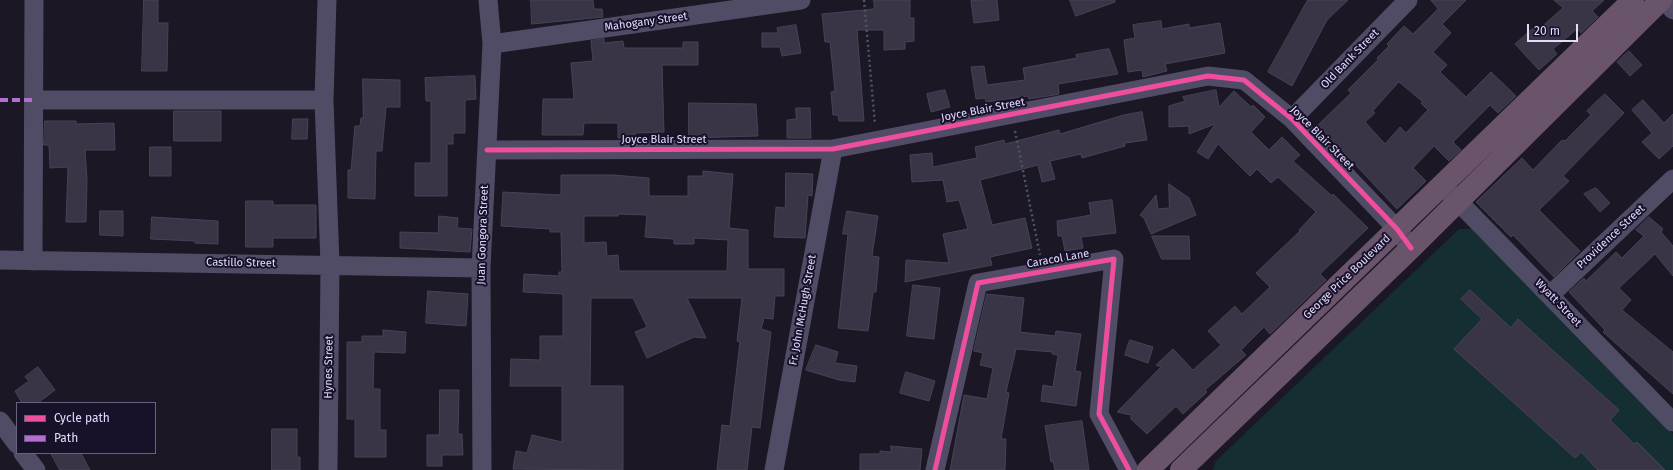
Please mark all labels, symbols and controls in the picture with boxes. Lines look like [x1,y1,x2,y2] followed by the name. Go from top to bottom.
[604,10,688,34] street label: Mahogany Street
[1529,16,1580,42] scale bar
[1534,24,1560,38] text: 20 m
[1318,26,1382,92] street label: Old Bank Street
[940,95,1026,125] street label: Joyce Blair Street
[1287,103,1357,173] street label: Joyce Blair Street
[622,133,706,147] street label: Joyce Blair Street
[475,185,491,285] street label: Juan Gongora Street
[1574,202,1648,272] street label: Providence Street
[1301,232,1393,322] street label: George Price Boulevard
[1026,247,1090,271] street label: Caracol Lane
[787,254,819,366] street label: Fr. John McHugh Street
[206,256,276,270] street label: Castillo Street
[1532,276,1584,330] street label: Wyatt Street
[322,335,336,399] street label: Hynes Street
[16,402,156,454] legend
[54,411,110,425] text: Cycle path
[54,431,78,445] text: Path

